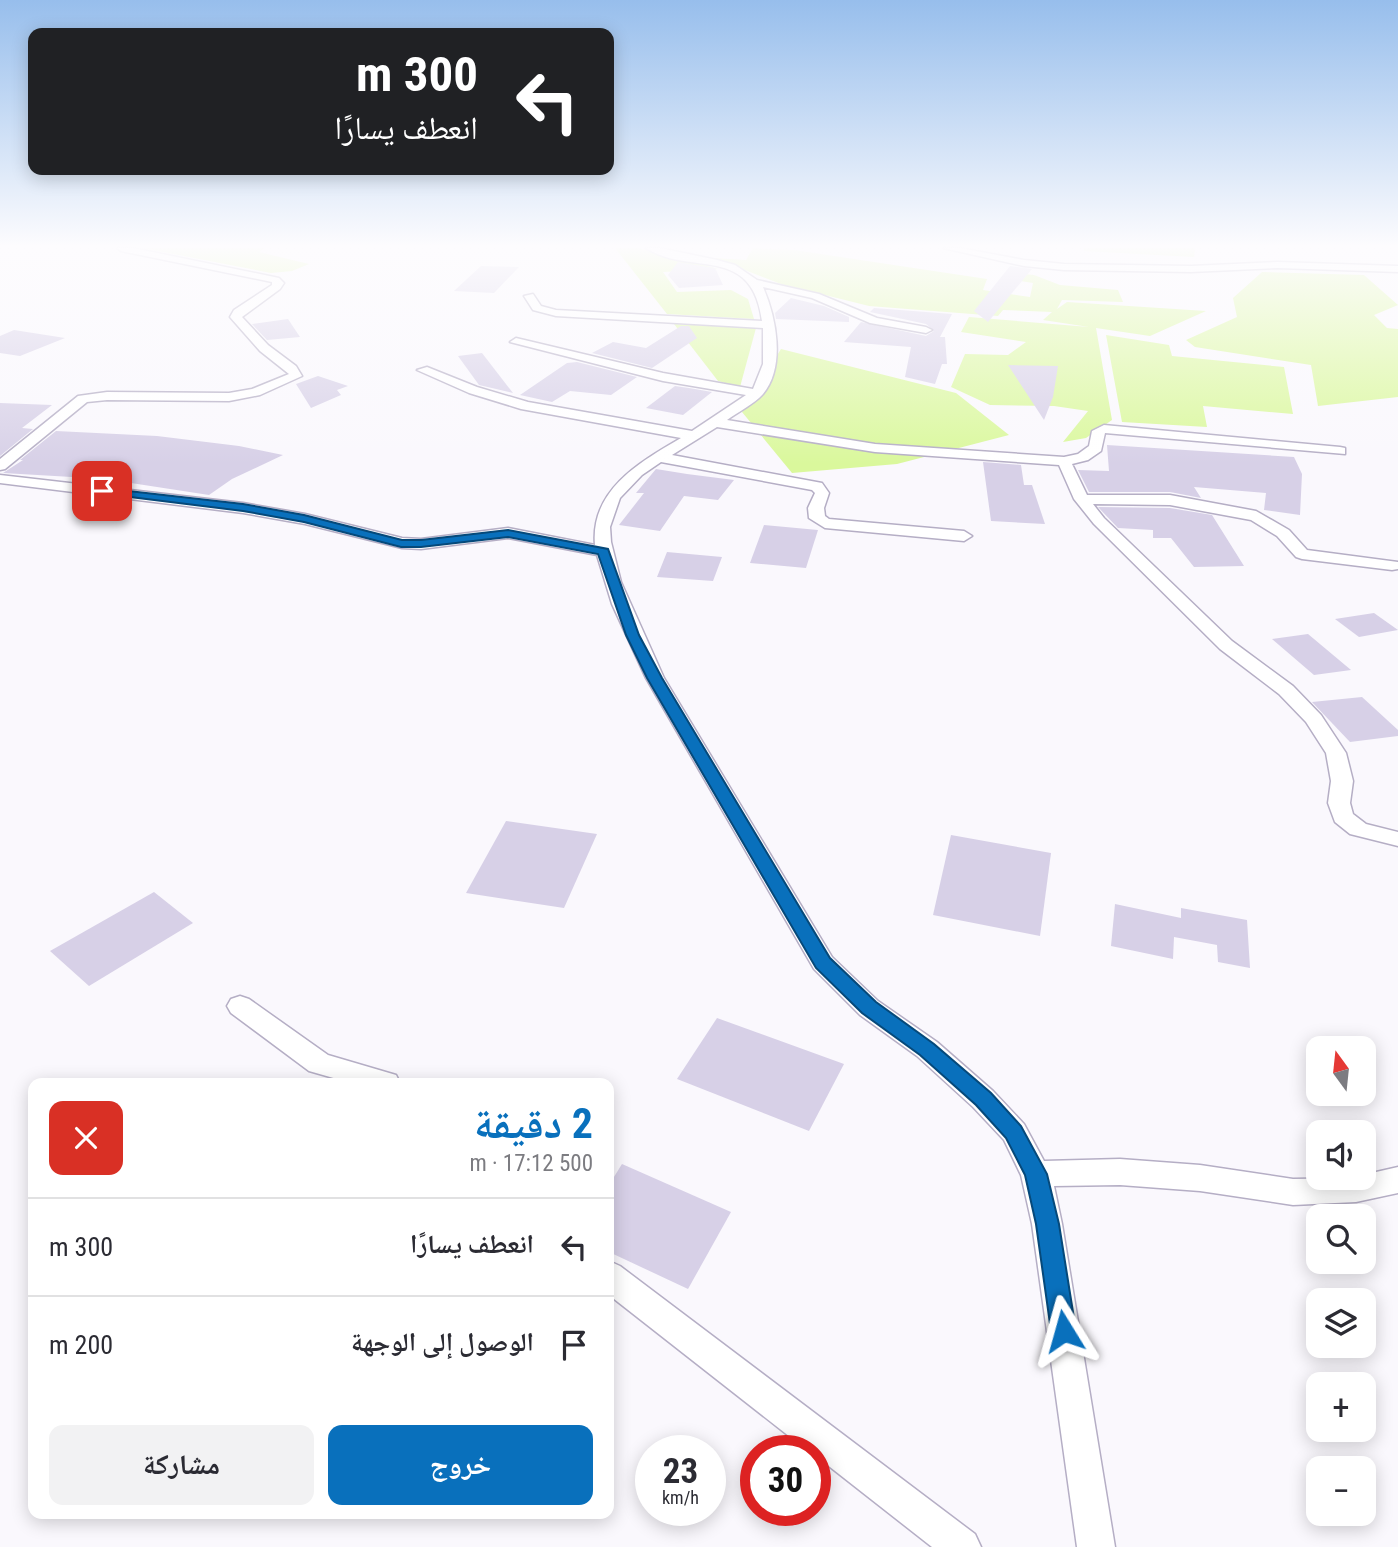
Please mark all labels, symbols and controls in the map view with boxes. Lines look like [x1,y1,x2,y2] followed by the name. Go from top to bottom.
[356,46,478,103] text: 300 m
[502,56,593,147] icon: left
[334,109,478,147] text: انعطف يسارًا
[72,461,132,521] pin
[83,472,121,510] icon: arrive
[1306,1036,1376,1106] north arrow
[1306,1036,1376,1526] map controls
[474,1099,593,1148] text: 2 دقيقة
[49,1101,123,1175] button: close
[1306,1120,1376,1190] button: sound
[469,1150,593,1177] text: 500 m · 17:12
[1306,1204,1376,1274] button: search
[555,1228,593,1266] icon: left
[410,1229,534,1259] text: انعطف يسارًا
[49,1232,113,1262] text: 300 m
[1306,1288,1376,1358] button: layers
[1027,1294,1101,1368] position arrow
[555,1326,593,1364] icon: arrive
[351,1327,534,1357] text: الوصول إلى الوجهة
[49,1330,113,1360] text: 200 m
[1306,1372,1376,1442] button: +
[49,1425,314,1505] button: مشاركة
[328,1425,593,1505] button: خروج
[740,1435,831,1526] speed limit sign: 30
[663,1451,698,1492] text: 23
[1306,1456,1376,1526] button: −
[662,1487,699,1508] text: km/h

